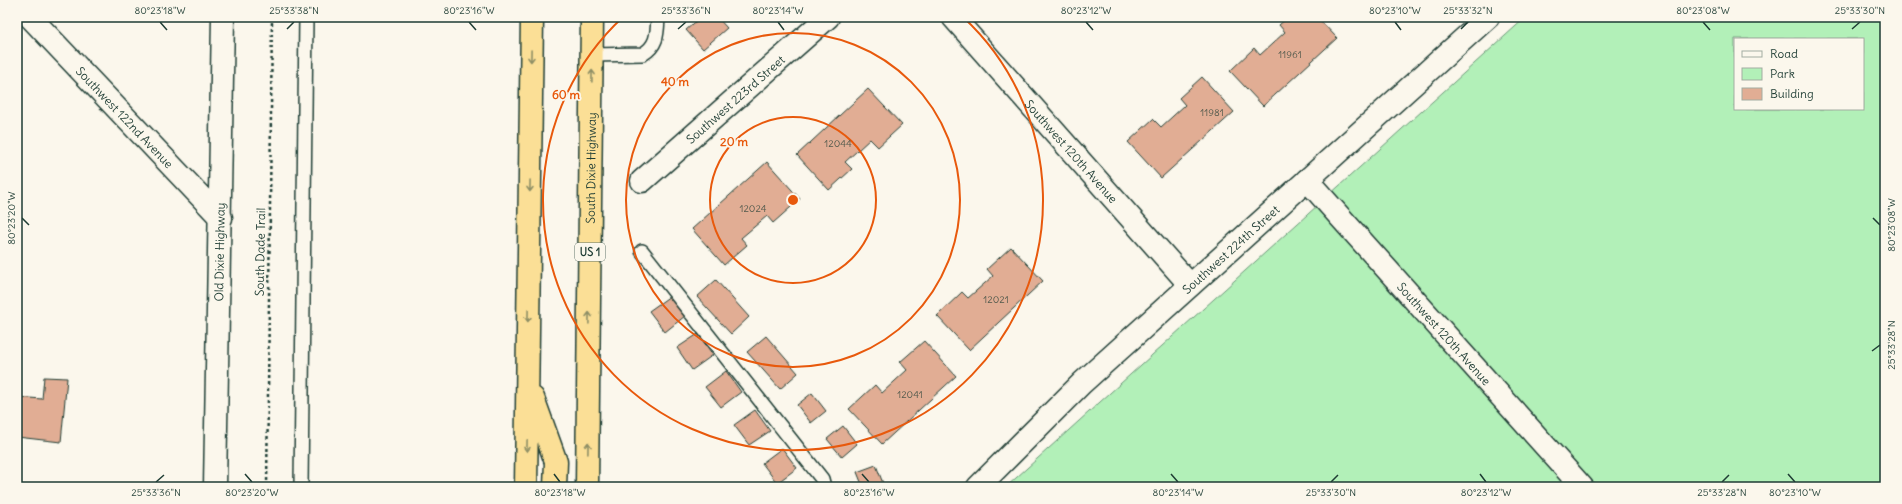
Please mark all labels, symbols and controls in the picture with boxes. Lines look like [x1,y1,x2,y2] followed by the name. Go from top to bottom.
[135,4,185,17] text: 80°23'18"W
[269,4,319,17] text: 25°33'38"N
[444,4,495,17] text: 80°23'16"W
[661,4,711,17] text: 25°33'36"N
[753,4,804,17] text: 80°23'14"W
[1061,4,1111,17] text: 80°23'12"W
[1369,4,1421,17] text: 80°23'10"W
[1443,4,1493,17] text: 25°33'32"N
[1676,4,1730,17] text: 80°23'08"W
[1835,4,1885,17] text: 25°33'30"N
[1734,38,1864,110] legend
[1770,46,1798,61] text: Road
[1278,48,1302,61] house number: 11961
[527,49,535,62] one-way arrow
[683,52,787,146] street label: Southwest 223rd Street
[73,63,177,171] street label: Southwest 122nd Avenue
[1770,66,1795,81] text: Park
[588,70,596,83] one-way arrow
[661,74,690,89] text: 40 m
[1770,86,1814,101] text: Building
[552,87,581,102] text: 60 m
[1022,96,1121,206] street label: Southwest 120th Avenue
[1200,106,1224,119] house number: 11981
[582,112,598,224] street label: South Dixie Highway
[720,134,748,149] text: 20 m
[824,137,852,150] house number: 12044
[526,179,534,192] one-way arrow
[5,191,18,245] text: 80°23'20"W
[786,193,800,207] centre of rings
[1885,198,1898,252] text: 80°23'08"W
[211,202,227,302] street label: Old Dixie Highway
[739,202,767,215] house number: 12024
[1179,202,1282,297] street label: Southwest 224th Street
[252,208,268,296] street label: South Dade Trail
[575,243,605,261] road number: US 1
[1395,279,1494,388] street label: Southwest 120th Avenue
[983,293,1009,306] house number: 12021
[524,309,532,322] one-way arrow
[585,312,593,325] one-way arrow
[1885,320,1898,370] text: 25°33'28"N
[897,388,923,401] house number: 12041
[523,439,531,452] one-way arrow
[584,442,591,455] one-way arrow
[131,486,181,499] text: 25°33'36"N
[225,486,279,499] text: 80°23'20"W
[535,486,585,499] text: 80°23'18"W
[844,486,895,499] text: 80°23'16"W
[1153,486,1204,499] text: 80°23'14"W
[1306,486,1356,499] text: 25°33'30"N
[1461,486,1511,499] text: 80°23'12"W
[1697,486,1747,499] text: 25°33'28"N
[1769,486,1821,499] text: 80°23'10"W

